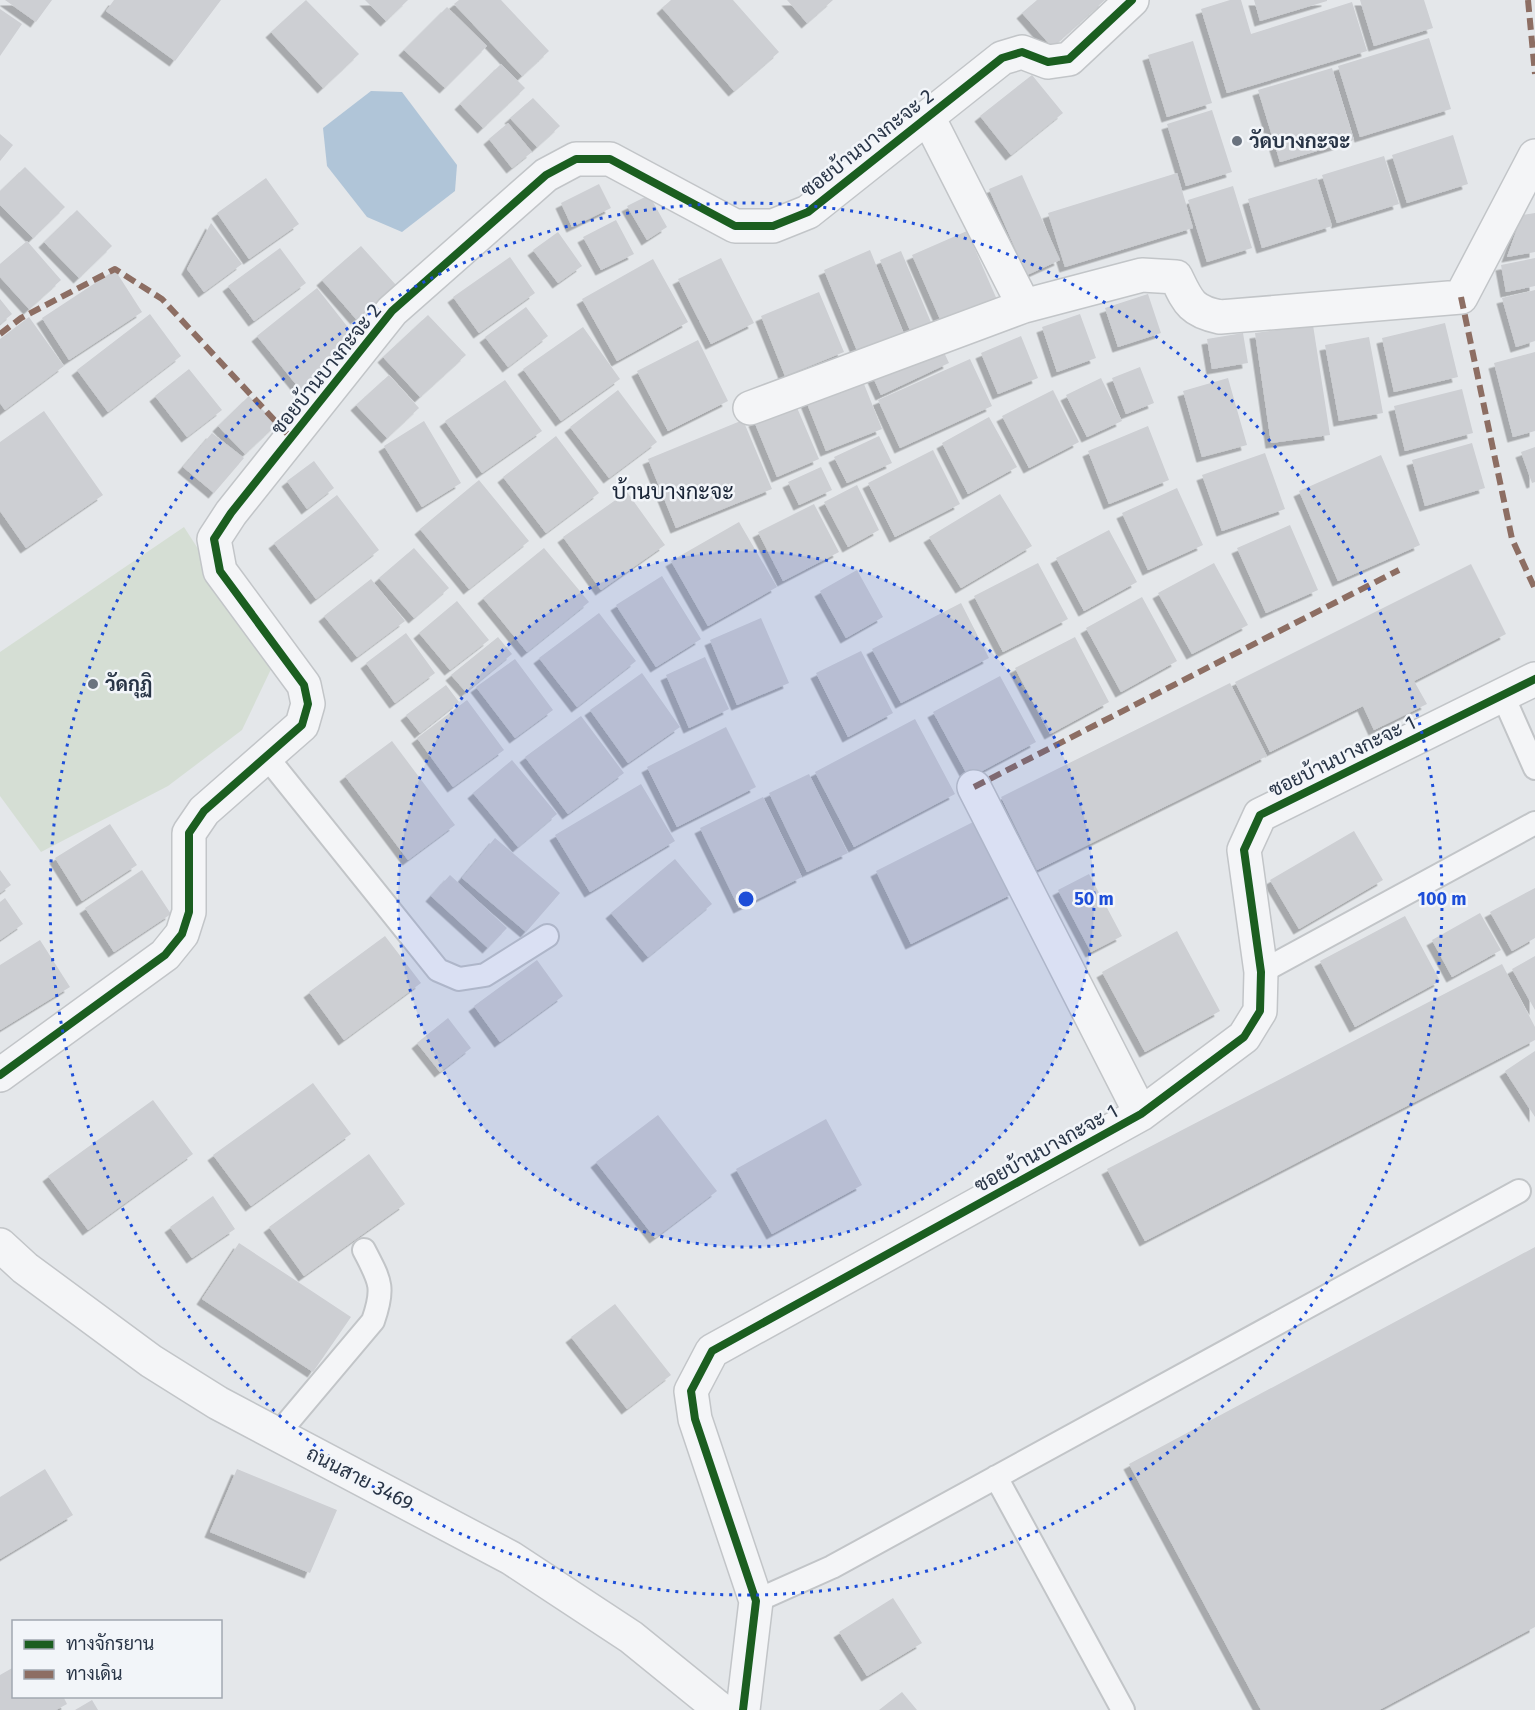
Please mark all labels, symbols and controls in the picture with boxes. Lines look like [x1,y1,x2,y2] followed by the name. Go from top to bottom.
[796,84,938,202] street label: ซอยบ้านบางกะจะ 2
[1249,128,1350,153] place label: วัดบางกะจะ
[1230,134,1244,148] marker: วัดบางกะจะ
[266,299,386,439] street label: ซอยบ้านบางกะจะ 2
[612,477,734,505] district label: บ้านบางกะจะ
[105,671,152,699] place label: วัดกุฏิ
[86,677,100,691] marker: วัดกุฏิ
[1265,710,1419,802] street label: ซอยบ้านบางกะจะ 1
[1074,888,1114,910] text: 50 m
[1418,888,1466,910] text: 100 m
[736,889,756,909] centre of rings
[970,1099,1122,1197] street label: ซอยบ้านบางกะจะ 1
[303,1441,417,1515] street label: ถนนสาย 3469
[12,1620,222,1698] legend
[66,1633,154,1655] text: ทางจักรยาน
[66,1663,122,1685] text: ทางเดิน

